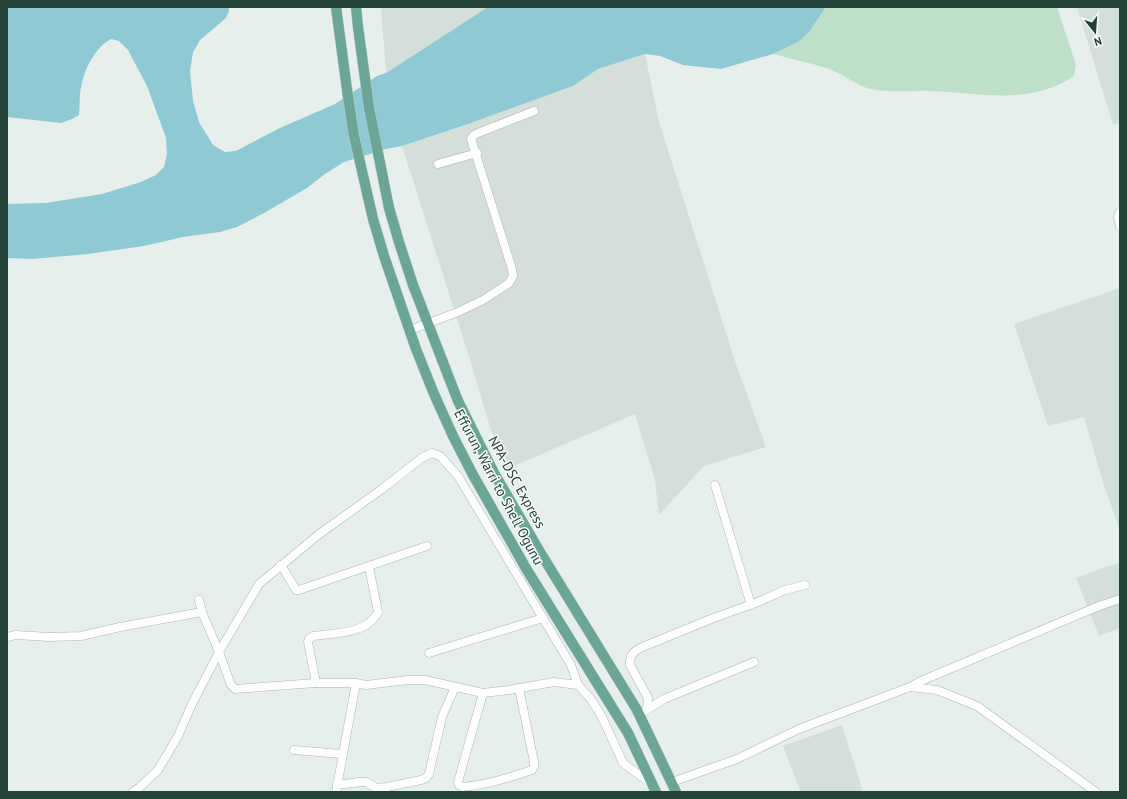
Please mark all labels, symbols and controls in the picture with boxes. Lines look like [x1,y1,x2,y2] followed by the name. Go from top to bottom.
[1075,12,1115,52] north arrow
[1092,34,1103,49] text: N
[450,406,548,568] street label: Effurun, Warri to Shell Ogunu
[484,433,550,531] street label: NPA-DSC Express

